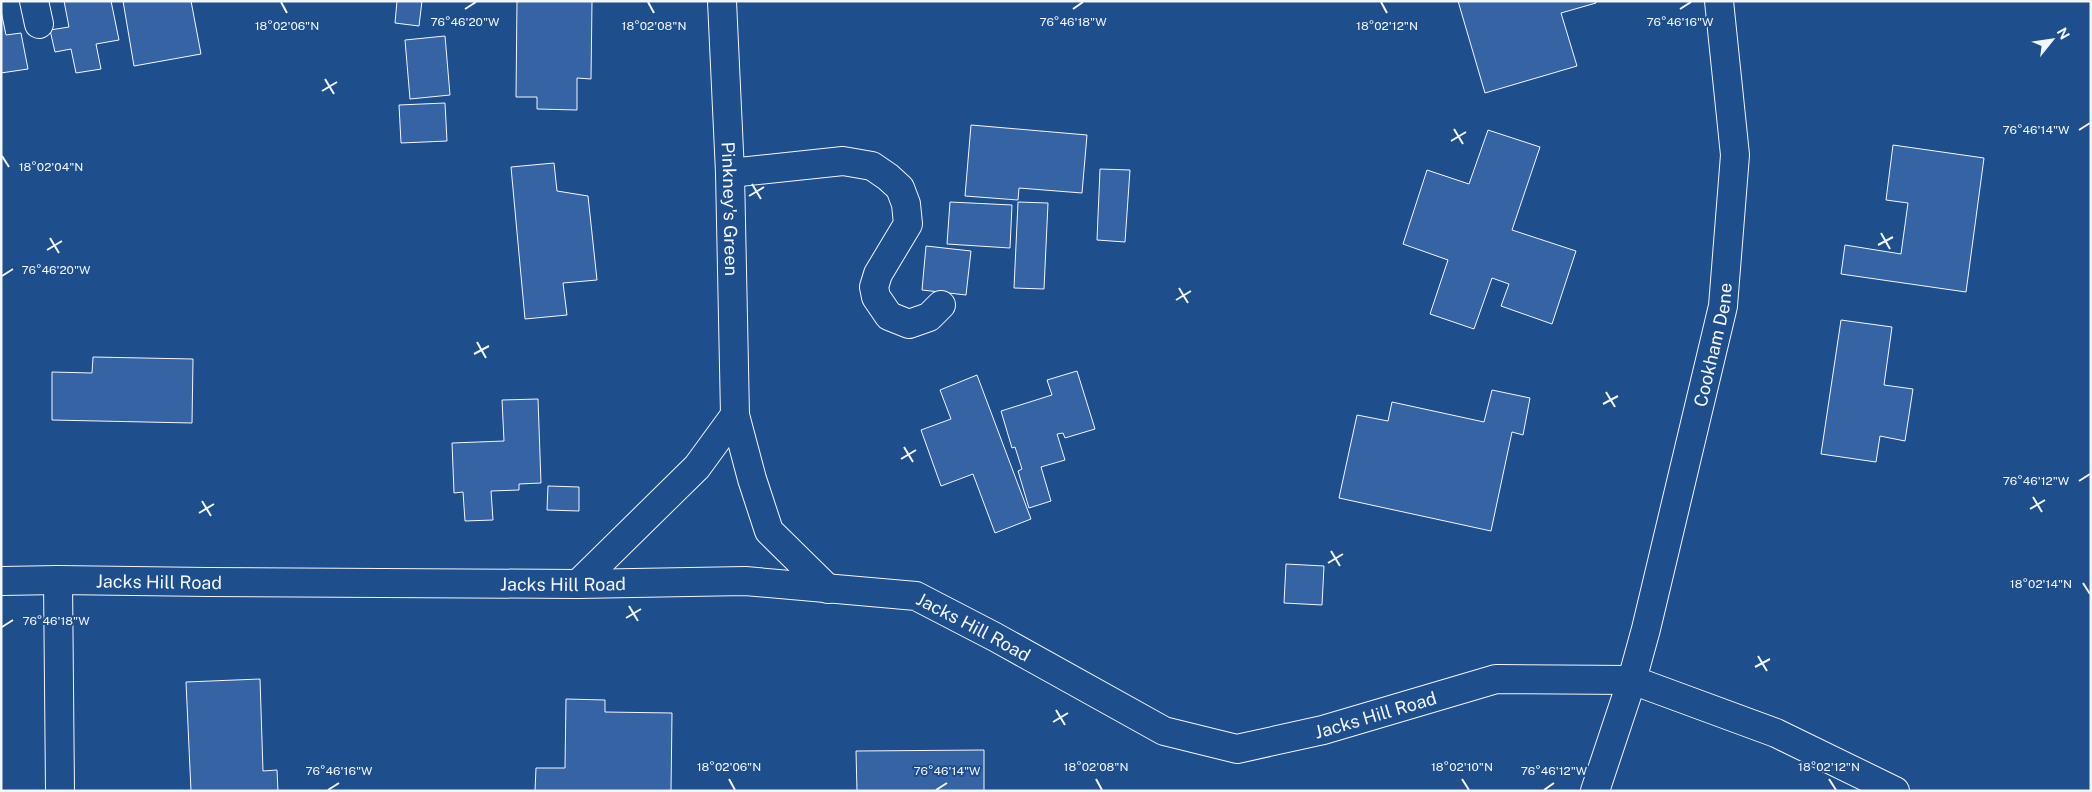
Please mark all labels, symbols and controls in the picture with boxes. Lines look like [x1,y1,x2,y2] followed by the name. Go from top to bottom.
[430,15,500,29] text: 76°46'20"W
[1039,15,1107,29] text: 76°46'18"W
[1647,15,1714,29] text: 76°46'16"W
[2027,15,2077,65] north arrow
[255,19,319,33] text: 18°02'06"N
[622,19,686,33] text: 18°02'08"N
[1356,19,1418,33] text: 18°02'12"N
[2054,25,2073,42] text: N
[2003,123,2070,137] text: 76°46'14"W
[718,141,743,276] street label: Pinkney's Green
[19,160,83,174] text: 18°02'04"N
[21,263,91,277] text: 76°46'20"W
[1689,282,1735,409] street label: Cookham Dene
[2003,474,2070,488] text: 76°46'12"W
[96,570,222,593] street label: Jacks Hill Road
[500,573,626,595] street label: Jacks Hill Road
[2010,577,2072,591] text: 18°02'14"N
[913,588,1034,665] street label: Jacks Hill Road
[22,614,90,628] text: 76°46'18"W
[1313,687,1439,742] street label: Jacks Hill Road
[697,760,761,774] text: 18°02'06"N
[1064,760,1128,774] text: 18°02'08"N
[1431,760,1493,774] text: 18°02'10"N
[1798,760,1860,774] text: 18°02'12"N
[306,764,373,778] text: 76°46'16"W
[914,764,981,778] text: 76°46'14"W
[1521,764,1588,778] text: 76°46'12"W

